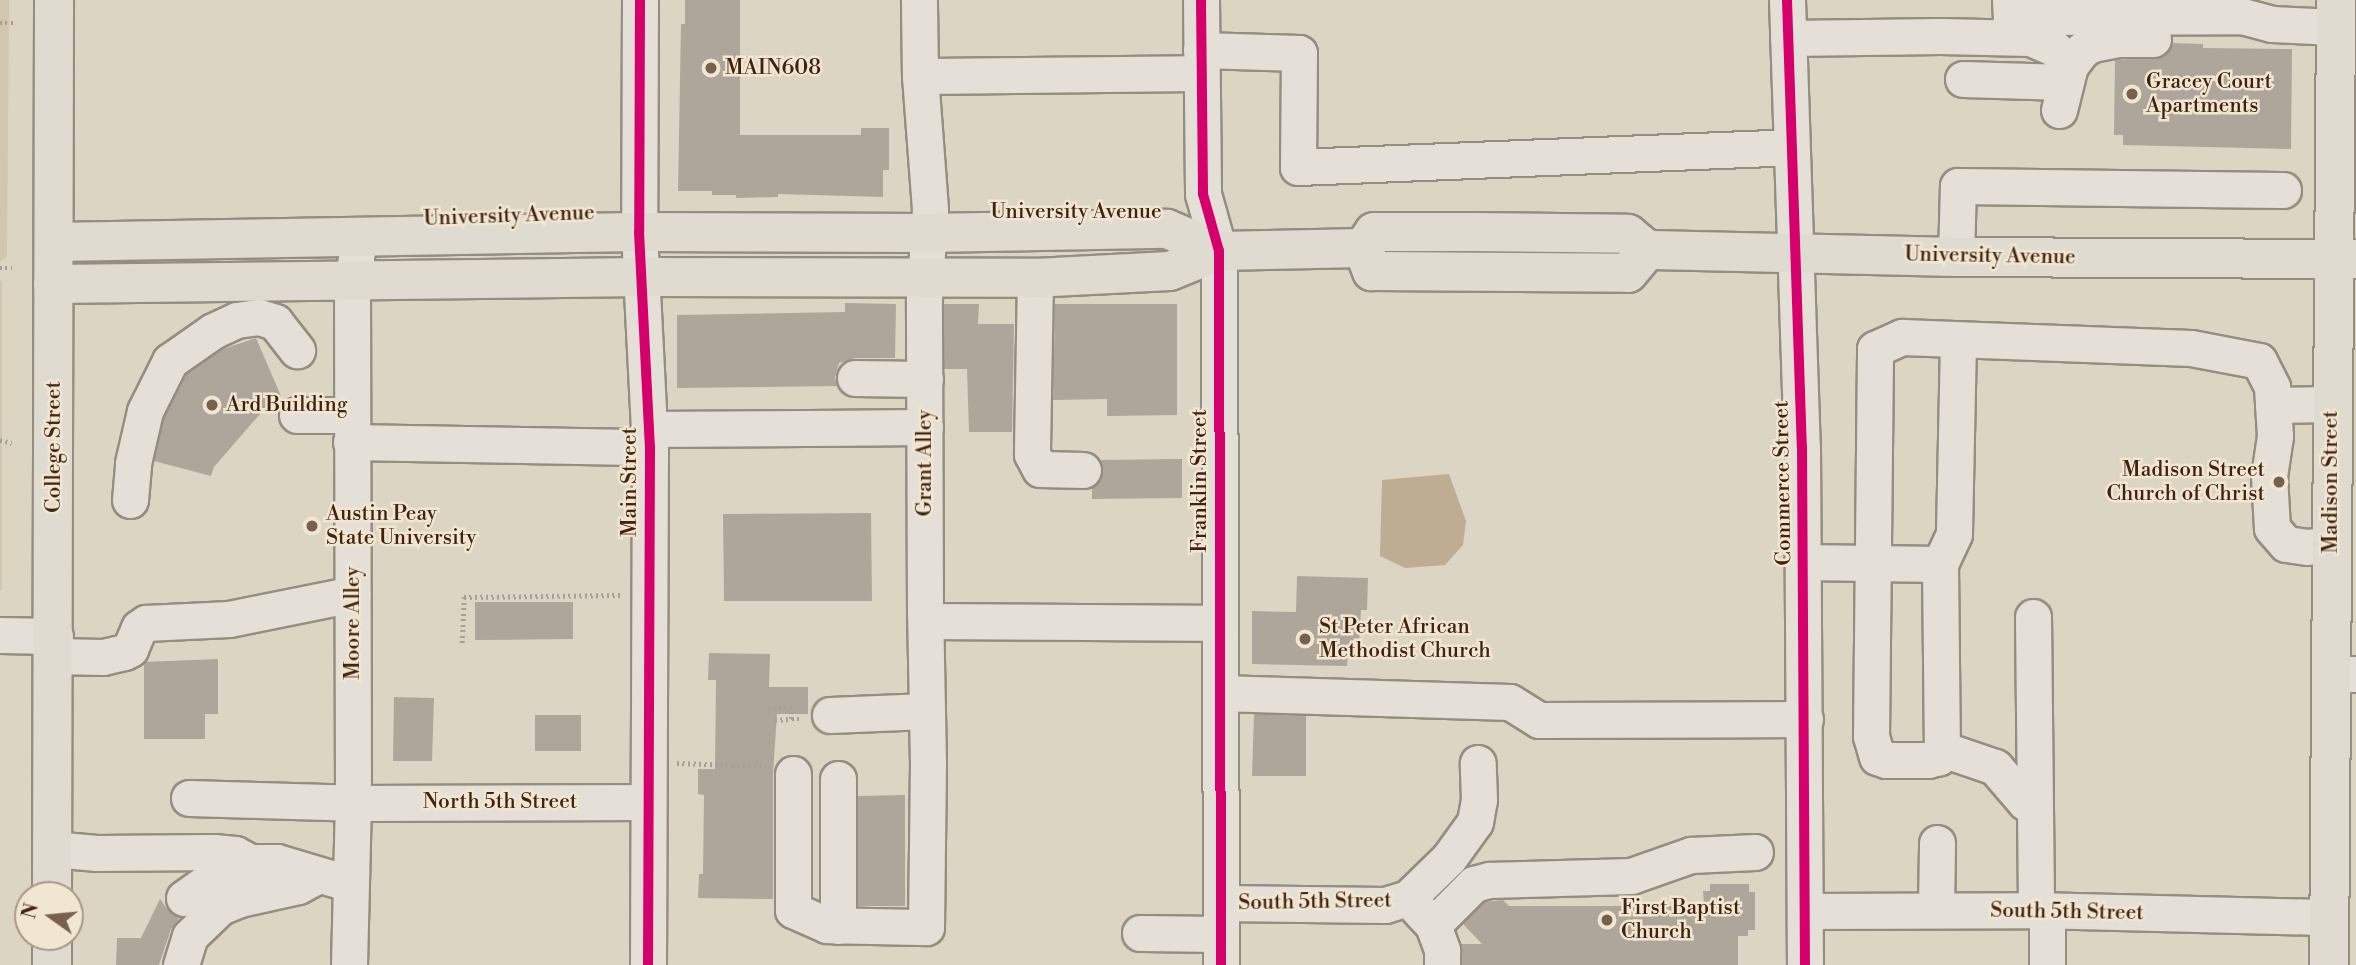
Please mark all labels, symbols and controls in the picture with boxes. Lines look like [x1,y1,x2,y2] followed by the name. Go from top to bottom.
[725,55,821,81] place label: MAIN608
[703,60,719,76] marker: MAIN608
[2146,69,2272,119] place label: Gracey Court Apartments
[2124,86,2140,102] marker: Gracey Court Apartments
[990,199,1162,225] street label: University Avenue
[423,200,595,232] street label: University Avenue
[1904,242,2076,270] street label: University Avenue
[41,381,67,513] street label: College Street
[226,392,348,418] place label: Ard Building
[204,397,220,413] marker: Ard Building
[1769,400,1797,566] street label: Commerce Street
[1187,409,1213,553] street label: Franklin Street
[912,410,938,516] street label: Grant Alley
[2318,411,2344,553] street label: Madison Street
[617,427,643,537] street label: Main Street
[2106,457,2265,507] place label: Madison Street Church of Christ
[2271,474,2287,490] marker: Madison Street Church of Christ
[326,501,476,551] place label: Austin Peay State University
[304,518,320,534] marker: Austin Peay State University
[340,566,366,680] street label: Moore Alley
[1319,614,1491,664] place label: St Peter African Methodist Church
[1297,631,1313,647] marker: St Peter African Methodist Church
[423,789,577,815] street label: North 5th Street
[14,881,84,951] north arrow
[1238,888,1392,916] street label: South 5th Street
[1621,895,1740,945] place label: First Baptist Church
[1990,898,2144,926] street label: South 5th Street
[17,901,44,921] text: N
[1599,912,1615,928] marker: First Baptist Church

